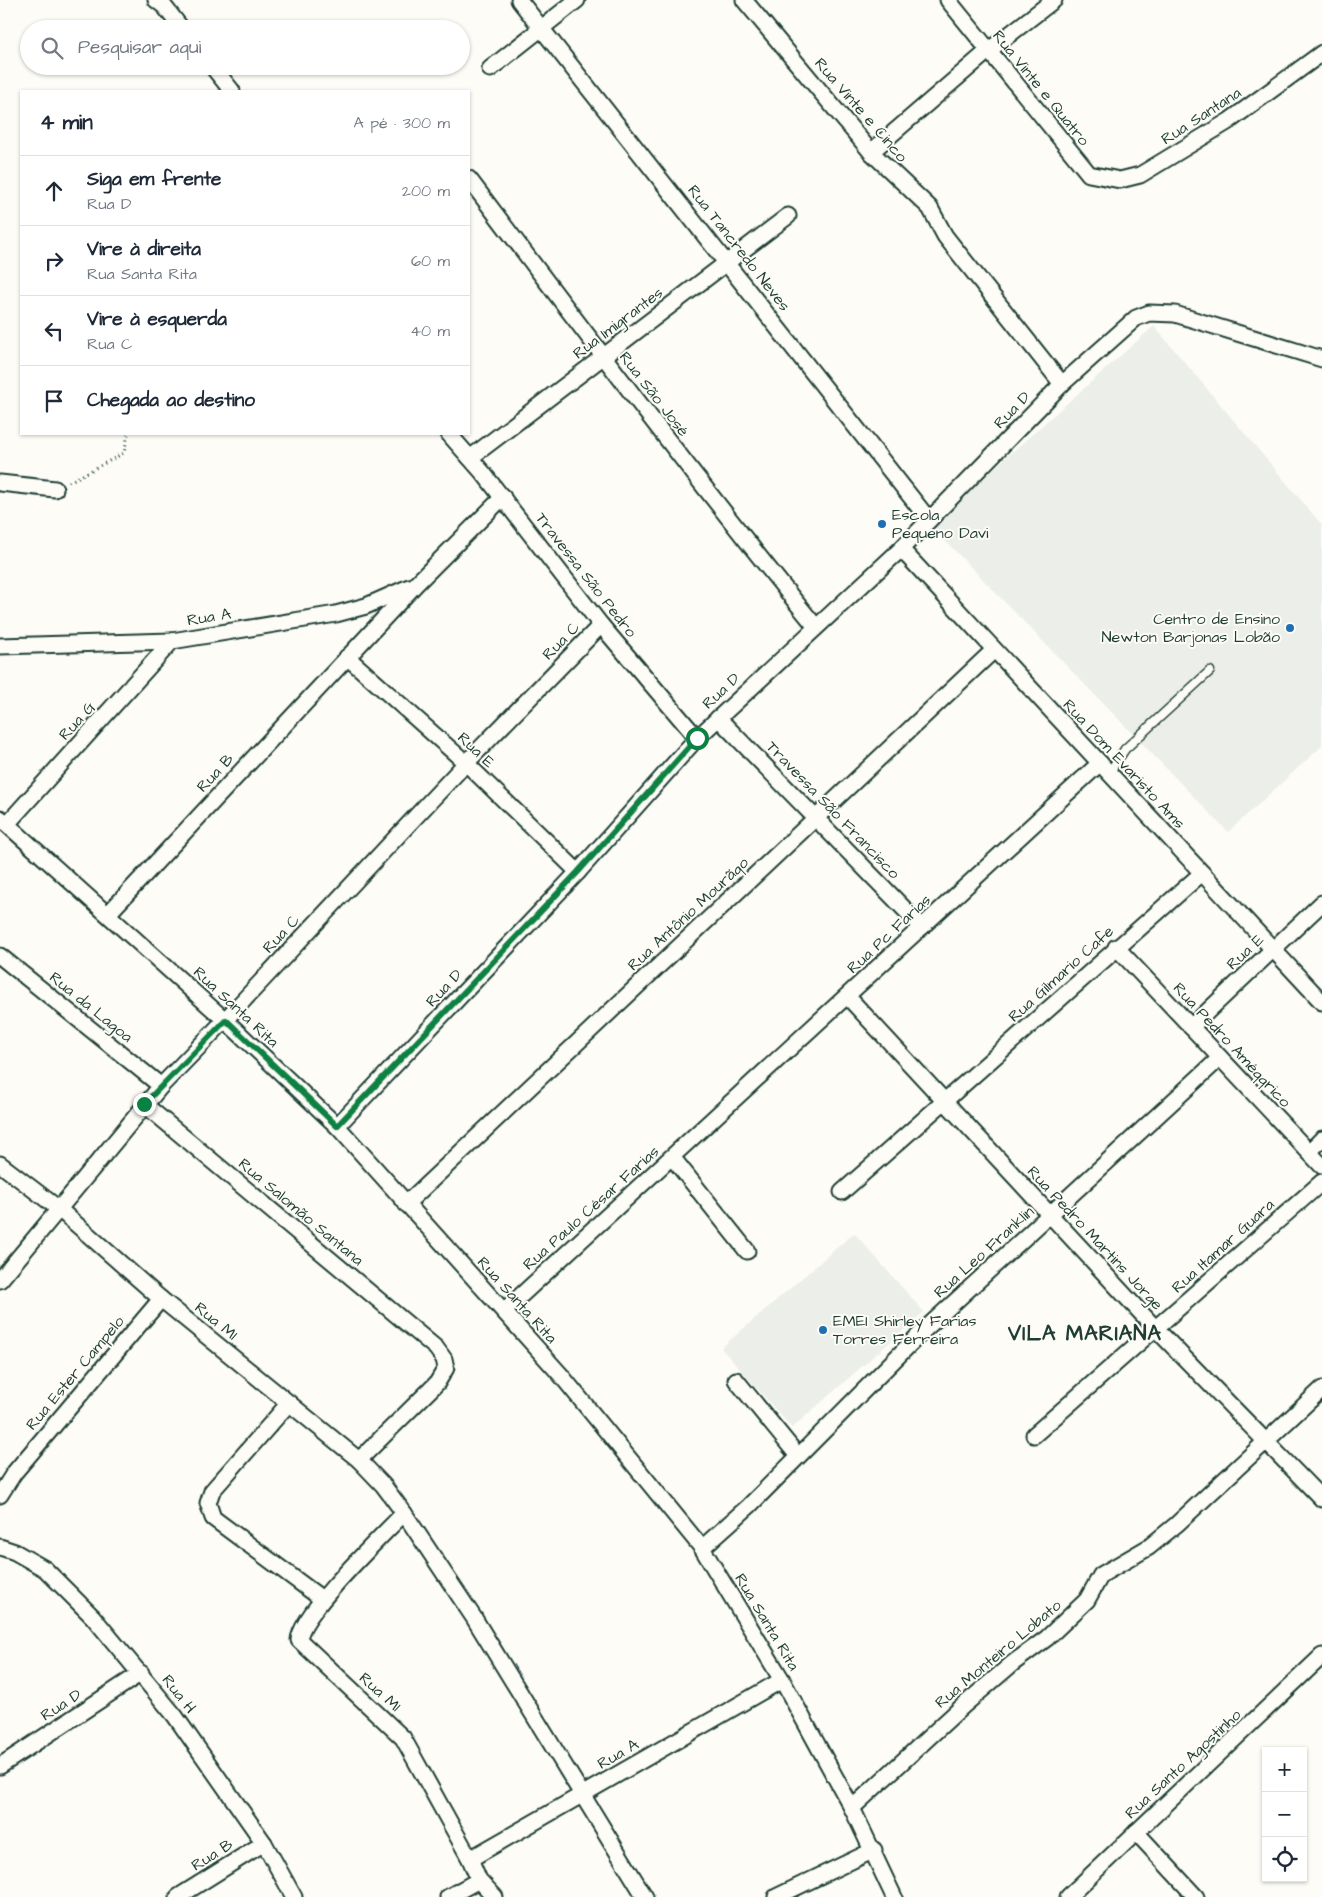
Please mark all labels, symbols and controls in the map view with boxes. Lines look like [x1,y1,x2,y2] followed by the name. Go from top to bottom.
[20,20,470,75] search box
[987,25,1095,151] street label: Rua Vinte e Quatro
[38,34,66,62] icon: search
[78,34,201,61] text: Pesquisar aqui
[809,53,913,167] street label: Rua Vinte e Cinco
[1157,82,1245,150] street label: Rua Santana
[40,108,93,137] text: 4 min
[354,112,450,134] text: A pé · 300 m
[87,166,221,193] text: Siga em frente
[40,177,68,205] icon: ahead
[402,180,450,202] text: 200 m
[683,180,795,316] street label: Rua Tancredo Neves
[87,193,131,215] text: Rua D
[87,236,201,263] text: Vire à direita
[40,247,68,275] icon: right
[411,250,450,272] text: 60 m
[87,263,197,285] text: Rua Santa Rita
[568,282,668,365] street label: Rua Imigrantes
[87,306,227,333] text: Vire à esquerda
[40,317,68,345] icon: left
[410,320,450,342] text: 40 m
[87,333,132,355] text: Rua C
[614,347,694,441] street label: Rua São José
[989,386,1035,434] street label: Rua D
[40,387,68,415] icon: arrive
[87,387,255,414] text: Chegada ao destino
[892,504,989,544] place label: Escola Pequeno Davi
[530,508,642,642] street label: Travessa São Pedro
[876,518,888,530] marker: Escola Pequeno Davi
[185,603,233,631] street label: Rua A
[1102,608,1280,648] place label: Centro de Ensino Newton Barjonas Lobão
[537,617,585,665] street label: Rua C
[1284,622,1296,634] marker: Centro de Ensino Newton Barjonas Lobão
[697,668,745,714] street label: Rua D
[1058,694,1190,834] street label: Rua Dom Evaristo Ams
[54,697,100,745] street label: Rua G
[453,727,500,773] street label: Rua E
[686,727,709,750] route start
[761,736,905,884] street label: Travessa São Francisco
[191,748,239,797] street label: Rua B
[623,852,753,976] street label: Rua Antônio Mourãqo
[842,889,936,979] street label: Rua Pc Farias
[257,910,305,958] street label: Rua C
[1003,920,1119,1027] street label: Rua Gilmario Cafe
[1222,929,1269,975] street label: Rua E
[188,961,284,1053] street label: Rua Santa Rita
[421,964,467,1012] street label: Rua D
[44,967,137,1048] street label: Rua da Lagoa
[1168,978,1296,1112] street label: Rua Pedro Améqqrico
[133,1093,156,1116] route end
[518,1141,664,1275] street label: Rua Paulo César Farias
[234,1153,368,1271] street label: Rua Salomão Santana
[1021,1161,1168,1316] street label: Rua Pedro Martins Jorge
[1167,1194,1279,1298] street label: Rua Itamar Guara
[929,1201,1039,1303] street label: Rua Leo Franklin
[472,1252,562,1348] street label: Rua Santa Rita
[190,1297,242,1345] street label: Rua M1
[833,1310,976,1350] place label: EMEI Shirley Farias Torres Ferreira
[21,1311,129,1435] street label: Rua Ester Campelo
[1007,1319,1162,1348] district label: VILA MARIANA
[817,1324,829,1336] marker: EMEI Shirley Farias Torres Ferreira
[729,1569,805,1675] street label: Rua Santa Rita
[930,1595,1066,1713] street label: Rua Monteiro Lobato
[354,1667,406,1717] street label: Rua M1
[157,1670,201,1718] street label: Rua H
[36,1684,86,1726] street label: Rua D
[1120,1704,1247,1825] street label: Rua Santo Agostinho
[593,1733,643,1775] street label: Rua A
[1262,1747,1307,1882] map controls
[1262,1747,1307,1792] button: +
[1262,1792,1307,1837] button: −
[187,1833,238,1876] street label: Rua B
[1262,1837,1307,1882] button: locate

